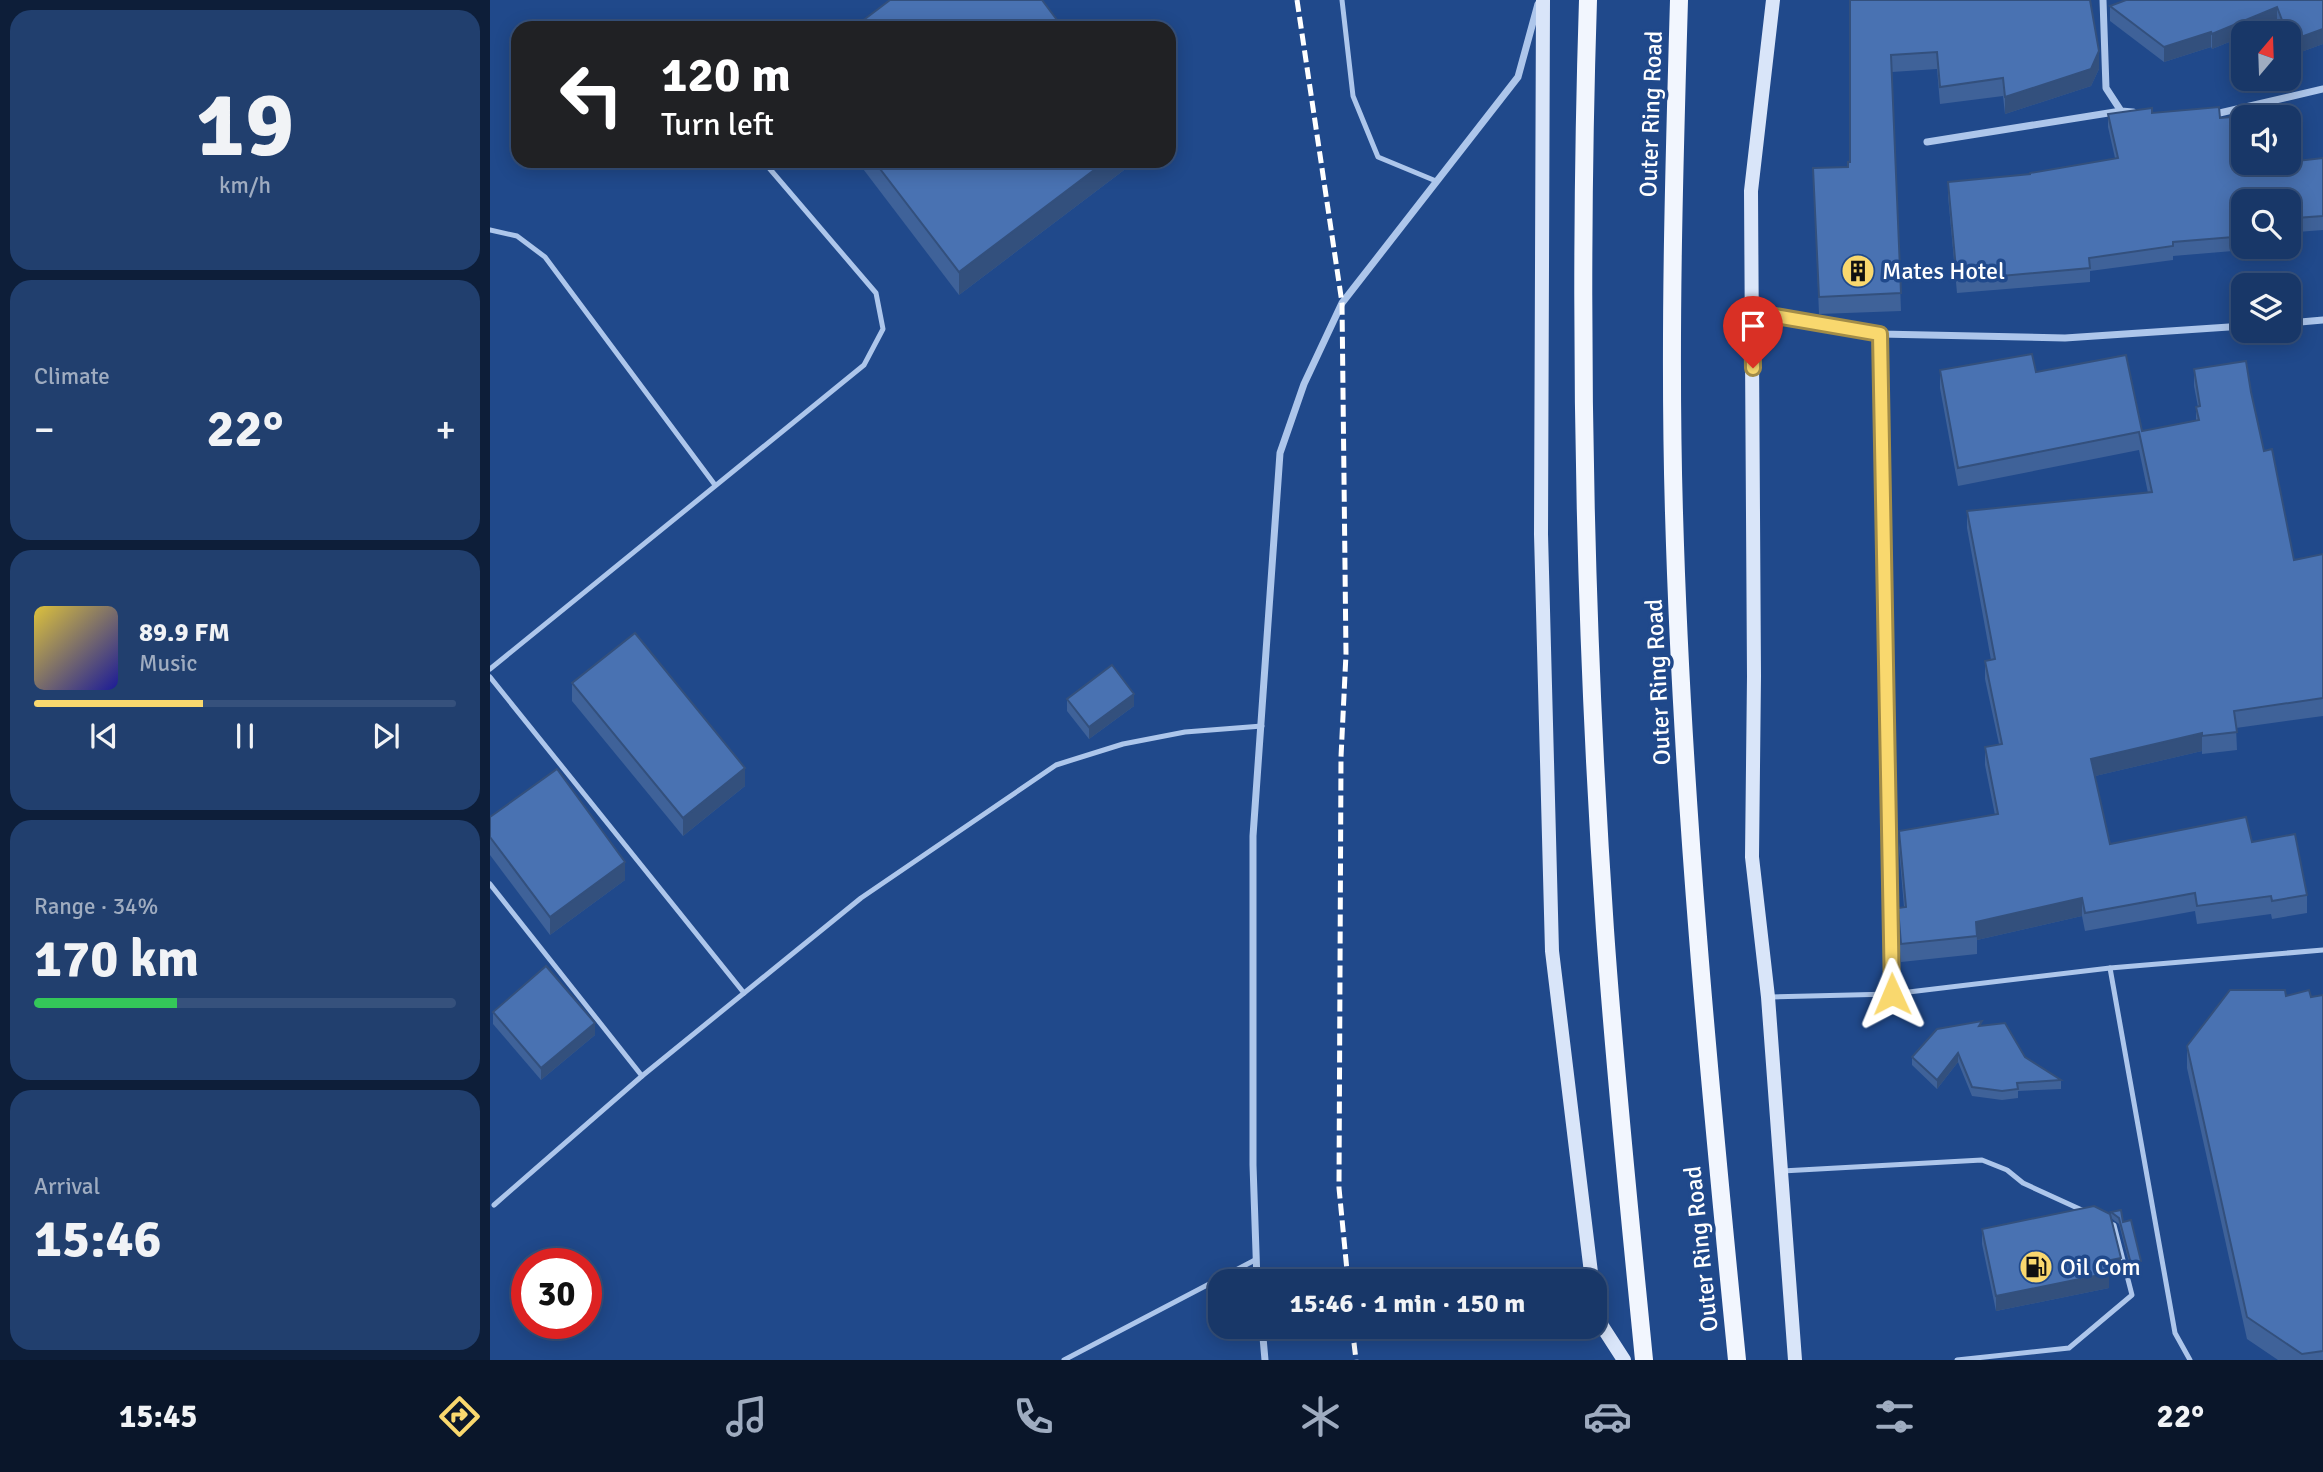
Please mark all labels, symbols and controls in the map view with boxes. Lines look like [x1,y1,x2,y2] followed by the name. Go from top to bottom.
[2231,21,2301,91] north arrow
[2231,21,2301,343] map controls
[1633,30,1669,198] street label: Outer Ring Road
[661,45,791,105] text: 120 m
[546,49,637,140] icon: left
[196,69,294,182] text: 19
[661,105,774,144] text: Turn left
[2231,105,2301,175] button: sound
[219,171,271,200] text: km/h
[2231,189,2301,259] button: search
[1839,252,1877,290] building icon: Mates Hotel
[1882,256,2005,286] place label: Mates Hotel
[2231,273,2301,343] button: layers
[1723,296,1783,368] pin
[1734,307,1772,345] icon: arrive
[34,362,110,391] text: Climate
[207,397,283,461] text: 22°
[34,406,55,453] text: −
[435,406,456,453] text: +
[1639,598,1677,766] street label: Outer Ring Road
[139,617,230,649] text: 89.9 FM
[139,649,197,678] text: Music
[85,717,123,755] icon: previous
[226,717,264,755] icon: pause
[367,717,405,755] icon: next
[34,892,158,921] text: Range · 34%
[34,927,199,991] text: 170 km
[1855,957,1929,1031] position arrow
[1677,1165,1725,1333] street label: Outer Ring Road
[34,1172,100,1201] text: Arrival
[34,1207,162,1271] text: 15:46
[511,1248,602,1339] speed limit sign: 30
[2017,1248,2055,1286] fuel station icon: Oil Com
[2060,1252,2141,1282] place label: Oil Com
[1290,1288,1525,1320] text: 15:46 · 1 min · 150 m
[435,1392,484,1441] icon: directions
[722,1392,771,1441] icon: music
[1009,1392,1058,1441] icon: phone
[1296,1392,1345,1441] icon: climate
[1583,1392,1632,1441] icon: car
[1870,1392,1919,1441] icon: filters
[119,1397,197,1436] text: 15:45
[2157,1397,2204,1436] text: 22°

